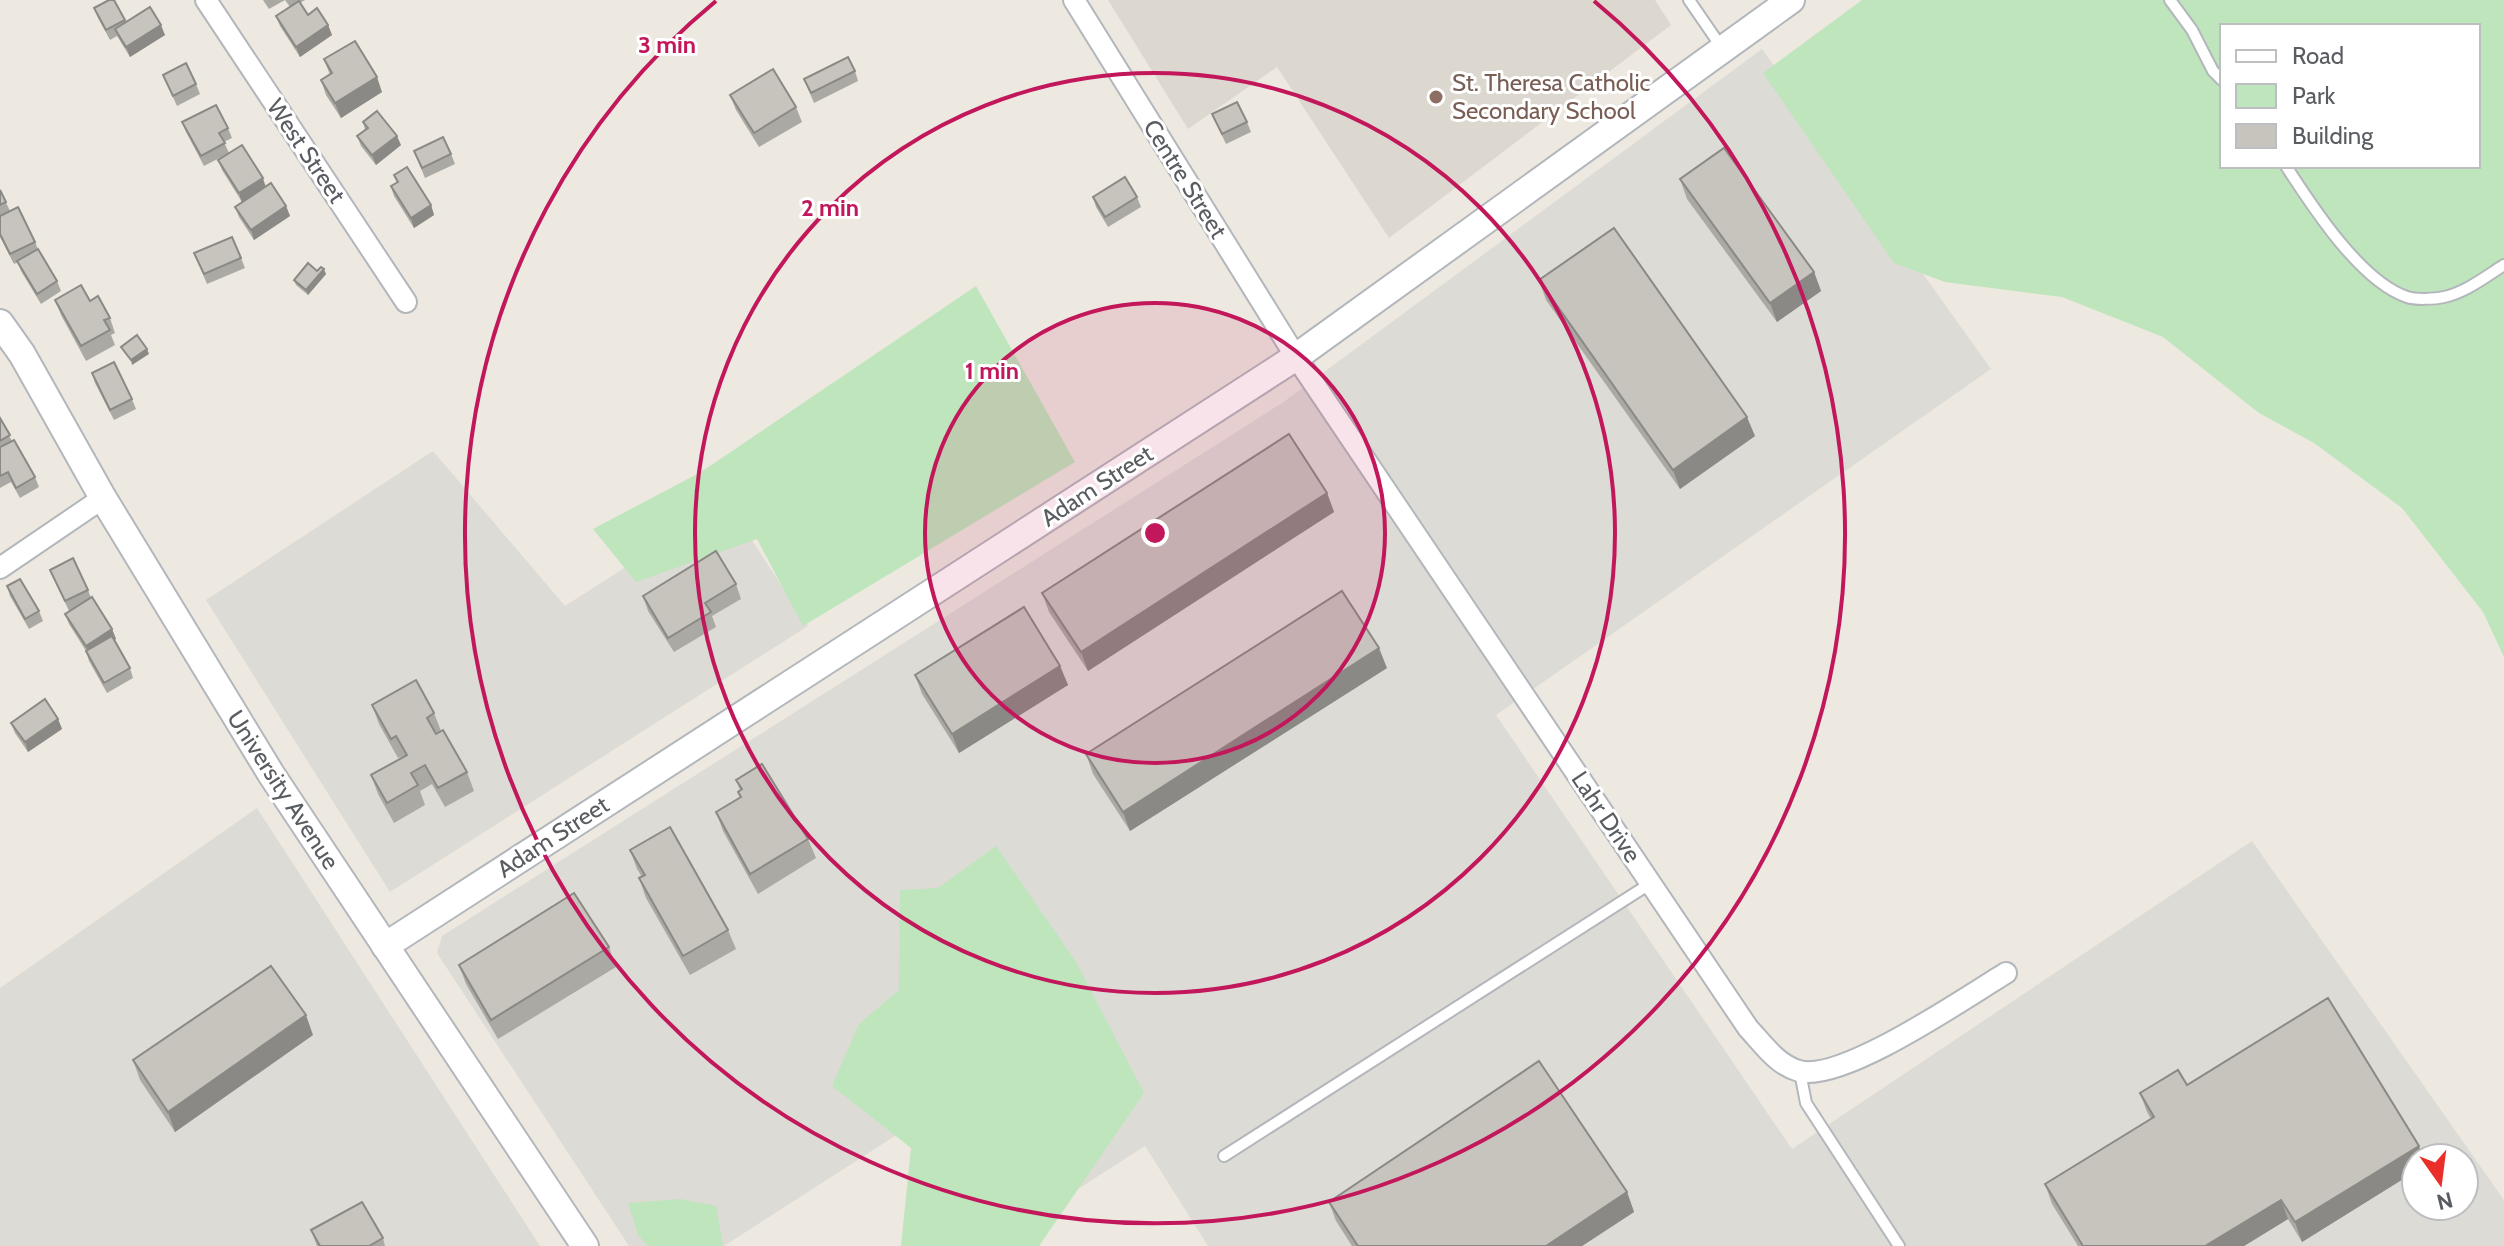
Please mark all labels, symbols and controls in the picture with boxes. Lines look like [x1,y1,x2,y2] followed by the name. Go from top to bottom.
[2220,24,2480,168] legend
[638,30,696,59] text: 3 min
[2292,41,2344,70] text: Road
[1452,68,1651,125] place label: St. Theresa Catholic Secondary School
[2292,81,2335,110] text: Park
[1427,88,1445,106] marker: St. Theresa Catholic Secondary School
[261,93,352,208] street label: West Street
[1137,114,1233,244] street label: Centre Street
[2292,121,2374,150] text: Building
[801,193,859,222] text: 2 min
[965,356,1019,385] text: 1 min
[1035,439,1158,532] street label: Adam Street
[1141,519,1169,547] centre of rings
[221,705,346,875] street label: University Avenue
[1565,766,1647,868] street label: Lahr Drive
[491,790,614,883] street label: Adam Street
[2400,1142,2480,1222] north arrow
[2434,1186,2456,1216] text: N

